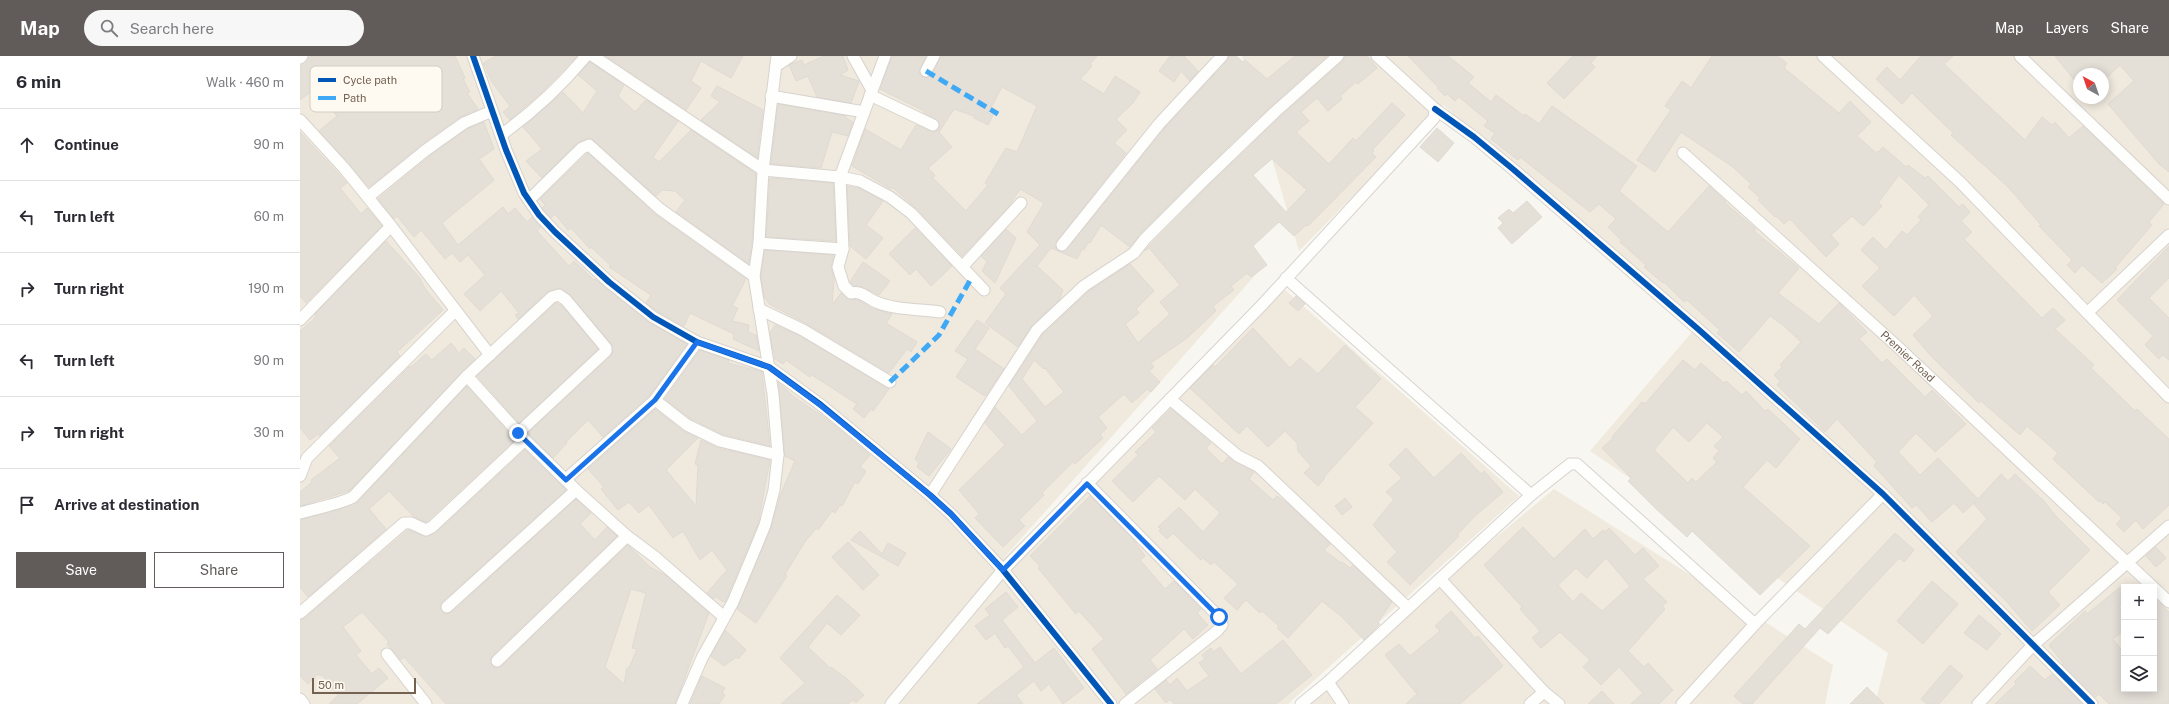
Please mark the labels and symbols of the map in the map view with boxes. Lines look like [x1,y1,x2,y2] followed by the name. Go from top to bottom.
[310,66,442,112] legend
[2073,68,2109,104] north arrow
[343,74,397,86] text: Cycle path
[343,92,366,104] text: Path
[1878,328,1937,384] street label: Premier Road
[509,424,527,442] route end
[1210,608,1228,626] route start
[312,676,416,695] scale bar

